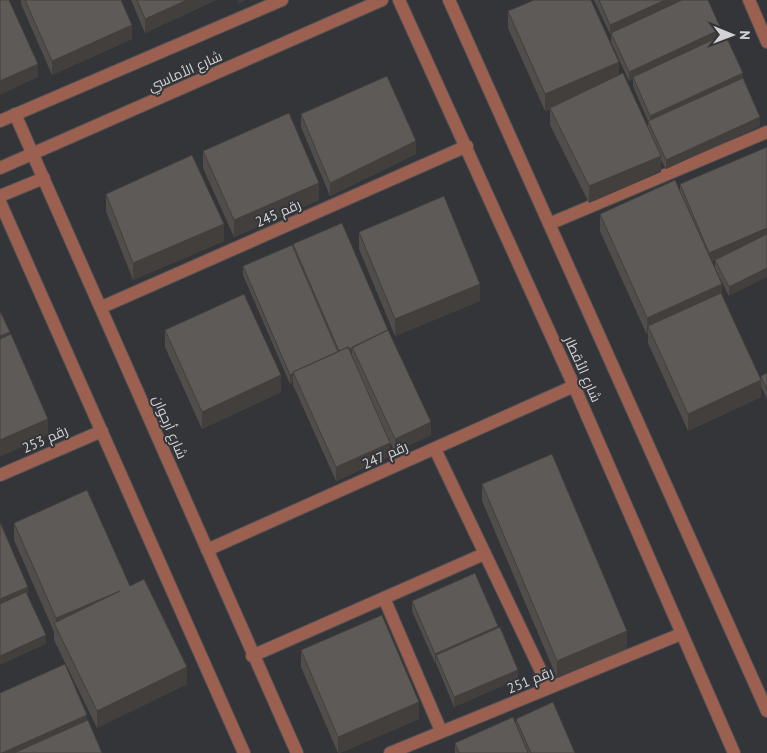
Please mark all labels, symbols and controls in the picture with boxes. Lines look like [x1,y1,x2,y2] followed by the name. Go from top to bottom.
[707,10,757,60] north arrow
[736,30,754,40] text: N
[145,47,226,97] street label: شارع الأماسي
[252,195,304,232] street label: رقم 245
[560,332,606,405] street label: شارع الأقطار
[149,393,191,461] street label: شارع أرجوان
[19,421,71,458] street label: رقم 253
[359,437,411,474] street label: رقم 247
[504,663,556,698] street label: رقم 251

